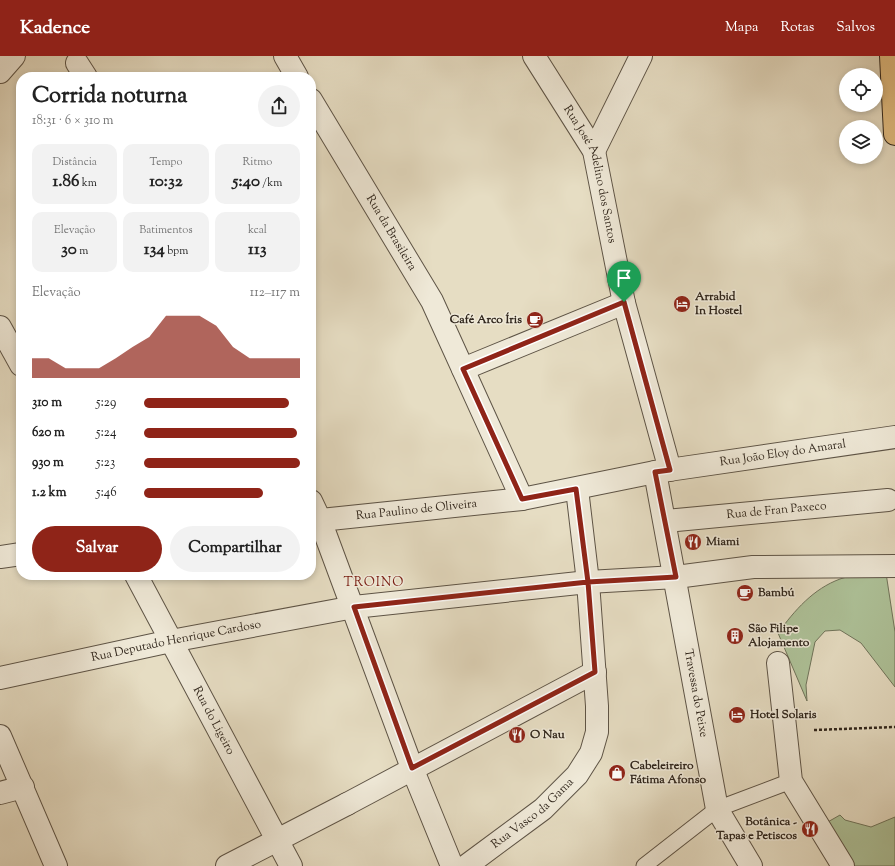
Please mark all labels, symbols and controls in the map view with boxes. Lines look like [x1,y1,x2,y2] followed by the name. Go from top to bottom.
[20,15,90,42] text: Kadence
[725,18,758,38] text: Mapa
[780,18,814,38] text: Rotas
[836,18,875,38] text: Salvos
[839,68,883,164] map controls
[839,68,883,112] button: locate
[32,81,187,113] text: Corrida noturna
[258,85,300,127] button: share
[558,102,621,245] street label: Rua José Adelino dos Santos
[32,112,114,130] text: 18:31 · 6 × 310 m
[839,120,883,164] button: layers
[52,154,97,170] text: Distância
[149,154,182,170] text: Tempo
[242,154,272,170] text: Ritmo
[52,170,79,194] text: 1.86
[149,170,183,194] text: 10:32
[232,170,260,194] text: 5:40
[79,175,97,191] text: km
[260,175,282,191] text: /km
[361,191,421,275] street label: Rua da Brasileira
[54,222,95,238] text: Elevação
[139,222,193,238] text: Batimentos
[248,222,267,238] text: kcal
[61,238,77,262] text: 30
[144,238,165,262] text: 134
[248,238,267,262] text: 113
[77,243,88,259] text: m
[165,243,188,259] text: bpm
[607,261,641,302] pin
[613,267,635,289] icon: arrive
[32,284,81,302] text: Elevação
[250,284,300,302] text: 112–117 m
[694,288,743,320] place label: Arrabid In Hostel
[672,294,692,314] hotel icon: Arrabid In Hostel
[525,310,545,330] cafe icon: Café Arco Íris
[450,311,522,329] place label: Café Arco Íris
[32,394,62,412] text: 310 m
[96,394,116,412] text: 5:29
[32,424,65,442] text: 620 m
[96,424,116,442] text: 5:24
[718,435,848,471] street label: Rua João Eloy do Amaral
[32,454,64,472] text: 930 m
[96,454,115,472] text: 5:23
[32,484,66,502] text: 1.2 km
[96,484,117,502] text: 5:46
[355,495,478,525] street label: Rua Paulino de Oliveira
[726,497,828,524] street label: Rua de Fran Paxeco
[32,526,162,572] button: Salvar
[170,526,300,572] button: Compartilhar
[683,532,703,552] restaurant icon: Miami
[705,533,740,551] place label: Miami
[344,574,404,592] district label: TROINO
[735,583,755,603] cafe icon: Bambú
[757,584,794,602] place label: Bambú
[90,615,263,667] street label: Rua Deputado Henrique Cardoso
[747,620,810,652] place label: São Filipe Alojamento
[725,626,745,646] building icon: São Filipe Alojamento
[679,648,713,739] street label: Travessa do Peixe
[188,683,239,759] street label: Rua do Ligeiro
[727,705,747,725] hotel icon: Hotel Solaris
[749,706,817,724] place label: Hotel Solaris
[507,725,527,745] restaurant icon: O Nau
[530,726,565,744] place label: O Nau
[629,757,706,789] place label: Cabeleireiro Fátima Afonso
[607,763,627,783] shop icon: Cabeleireiro Fátima Afonso
[488,774,578,853] street label: Rua Vasco da Gama
[715,813,797,845] place label: Botânica - Tapas e Petiscos
[800,819,820,839] restaurant icon: Botânica - Tapas e Petiscos

